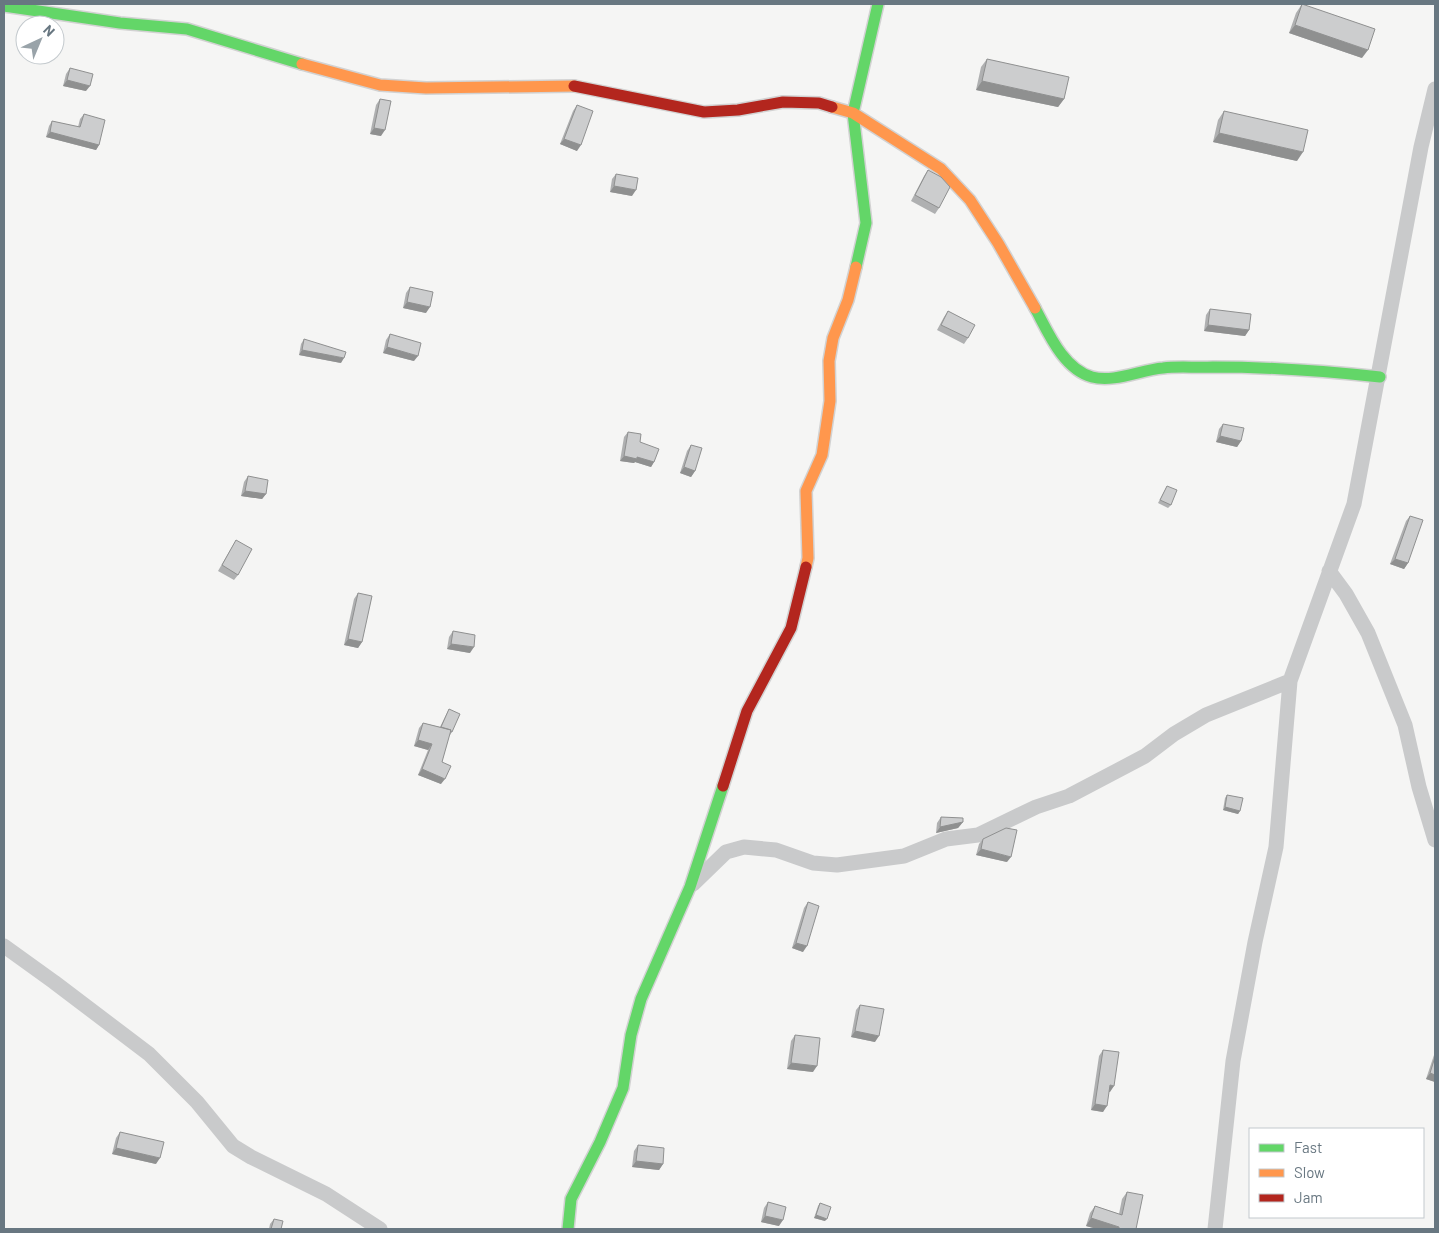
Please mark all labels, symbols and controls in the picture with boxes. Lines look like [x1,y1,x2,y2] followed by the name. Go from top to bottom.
[15,15,65,65] north arrow
[40,21,59,40] text: N
[1249,1128,1424,1218] legend
[1294,1138,1322,1156] text: Fast
[1294,1163,1325,1181] text: Slow
[1294,1188,1323,1206] text: Jam

